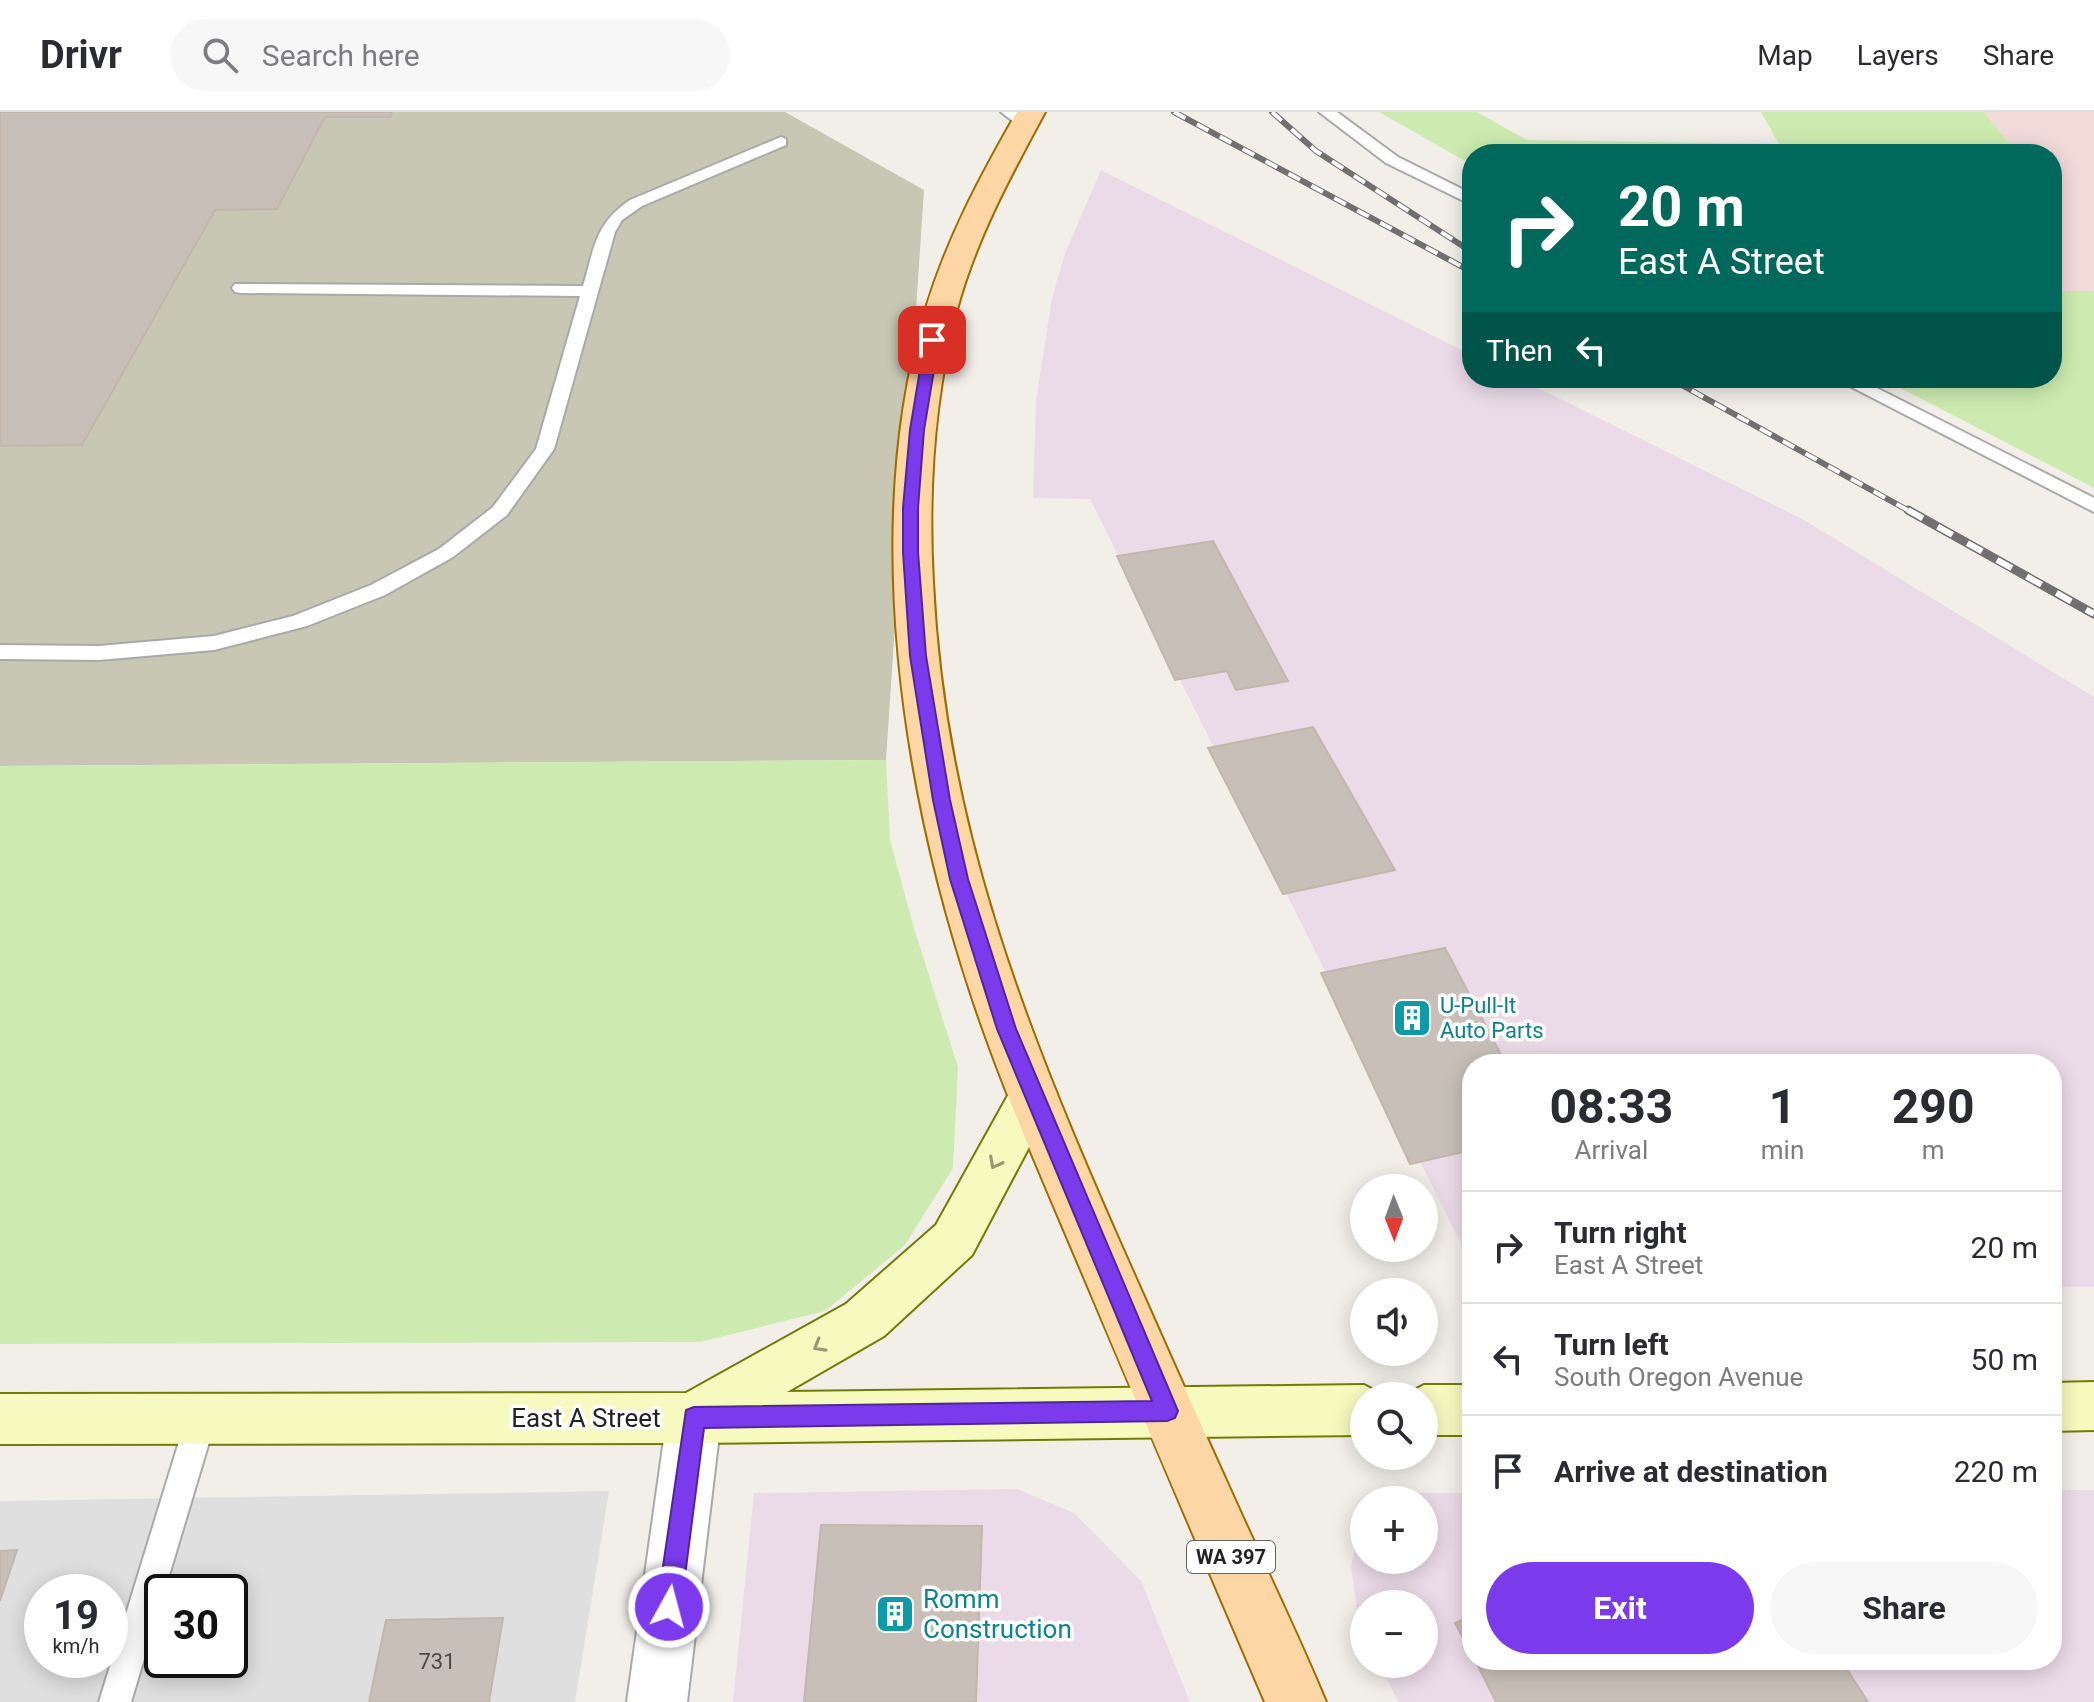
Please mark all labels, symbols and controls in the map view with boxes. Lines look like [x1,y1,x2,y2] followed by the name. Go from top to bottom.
[170,19,730,91] search box
[40,33,122,77] text: Drivr
[198,33,242,77] icon: search
[262,38,420,73] text: Search here
[1757,39,1813,72] text: Map
[1857,39,1939,72] text: Layers
[1983,39,2054,72] text: Share
[1618,174,1745,240] text: 20 m
[1486,176,1590,280] icon: right
[1618,241,1825,283] text: East A Street
[898,306,966,374] pin
[910,318,954,362] icon: arrive
[1569,328,1613,372] icon: left
[1486,333,1553,368] text: Then
[1440,993,1544,1043] place label: U-Pull-It Auto Parts
[1391,997,1433,1039] building icon: U-Pull-It Auto Parts
[1550,1078,1673,1135] text: 08:33
[1769,1078,1796,1135] text: 1
[1892,1078,1974,1135] text: 290
[1575,1135,1648,1165] text: Arrival
[1761,1135,1804,1165] text: min
[1922,1135,1945,1165] text: m
[990,1155,1005,1169] one-way arrow
[1350,1174,1438,1262] north arrow
[1350,1174,1438,1678] map controls
[1554,1215,1687,1250] text: Turn right
[1486,1225,1530,1269] icon: right
[1971,1230,2038,1265] text: 20 m
[1554,1250,1703,1280] text: East A Street
[1350,1278,1438,1366] button: sound
[1554,1327,1669,1362] text: Turn left
[813,1336,828,1352] one-way arrow
[1486,1337,1530,1381] icon: left
[1971,1342,2038,1377] text: 50 m
[1554,1362,1803,1392] text: South Oregon Avenue
[1350,1382,1438,1470] button: search
[511,1403,661,1433] street label: East A Street
[1486,1449,1530,1493] icon: arrive
[1554,1454,1828,1489] text: Arrive at destination
[1954,1454,2038,1489] text: 220 m
[1350,1486,1438,1574] button: +
[1187,1541,1275,1573] road number: WA 397
[1486,1562,1754,1654] button: Exit
[1770,1562,2038,1654] button: Share
[627,1565,711,1649] position arrow
[144,1574,248,1678] speed limit sign: 30
[923,1584,1072,1644] place label: Romm Construction
[1350,1590,1438,1678] button: −
[53,1592,99,1639] text: 19
[874,1593,916,1635] building icon: Romm Construction
[53,1634,99,1658] text: km/h
[418,1649,456,1674] house number: 731

